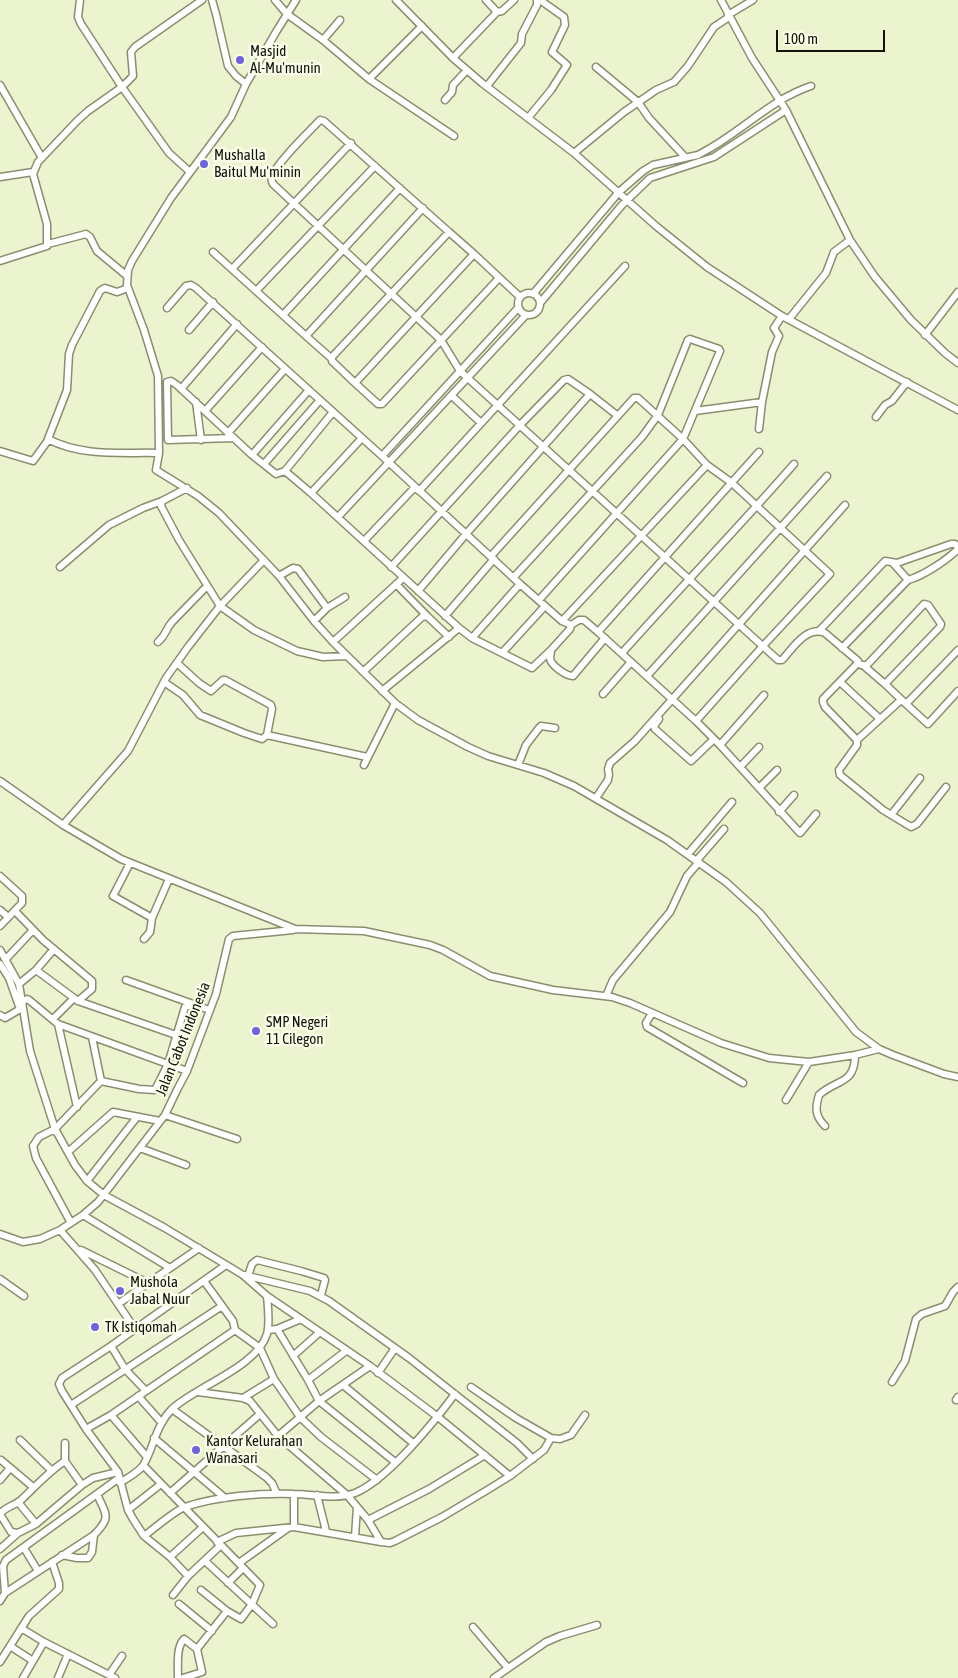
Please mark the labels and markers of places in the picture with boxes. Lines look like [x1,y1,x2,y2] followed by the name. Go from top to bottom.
[250,42,321,77] place label: Masjid Al-Mu'munin
[234,54,246,66] marker: Masjid Al-Mu'munin
[214,146,301,181] place label: Mushalla Baitul Mu'minin
[198,158,210,170] marker: Mushalla Baitul Mu'minin
[266,1013,328,1048] place label: SMP Negeri 11 Cilegon
[250,1025,262,1037] marker: SMP Negeri 11 Cilegon
[130,1273,190,1308] place label: Mushola Jabal Nuur
[114,1285,126,1297] marker: Mushola Jabal Nuur
[105,1318,177,1336] place label: TK Istiqomah
[89,1321,101,1333] marker: TK Istiqomah
[206,1432,303,1467] place label: Kantor Kelurahan Wanasari
[190,1444,202,1456] marker: Kantor Kelurahan Wanasari

